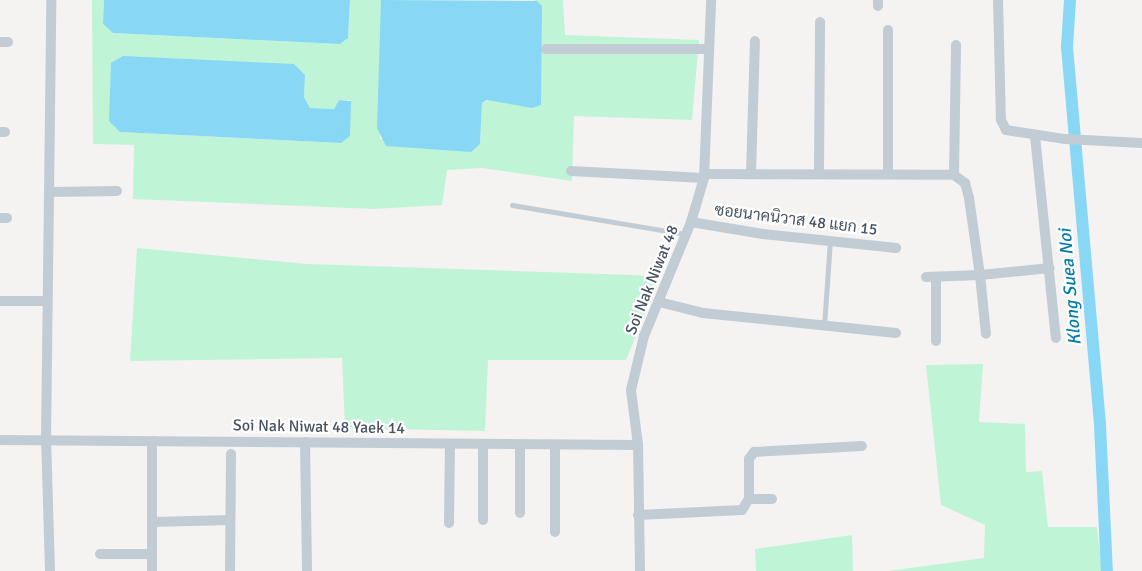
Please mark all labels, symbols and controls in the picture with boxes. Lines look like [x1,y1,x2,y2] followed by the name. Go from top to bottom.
[713,200,879,240] street label: ซอยนาคนิวาส 48 แยก 15
[621,222,683,338] street label: Soi Nak Niwat 48
[1054,228,1086,346] water label: Klong Suea Noi
[233,416,405,438] street label: Soi Nak Niwat 48 Yaek 14

